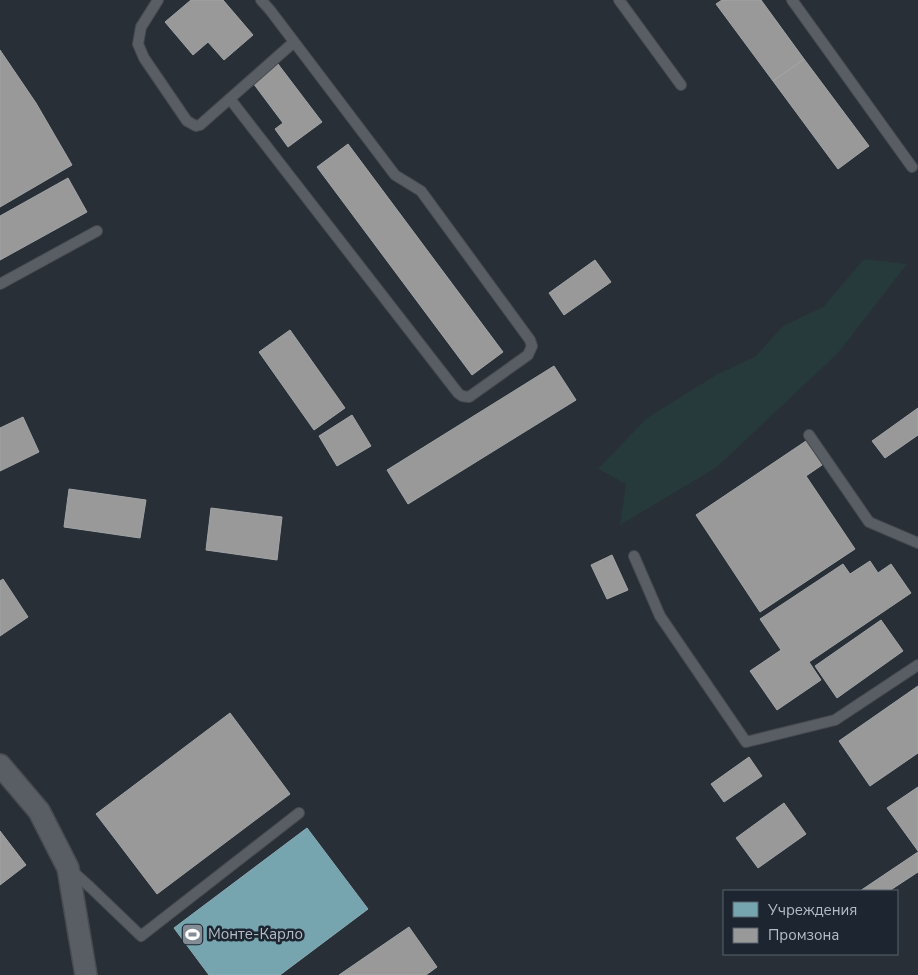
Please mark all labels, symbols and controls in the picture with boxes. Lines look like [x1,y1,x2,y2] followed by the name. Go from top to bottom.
[723,890,898,955] legend
[767,900,857,920] text: Учреждения
[180,922,204,946] sports icon: Монте-Карло
[208,924,303,944] place label: Монте-Карло
[768,925,839,945] text: Промзона

